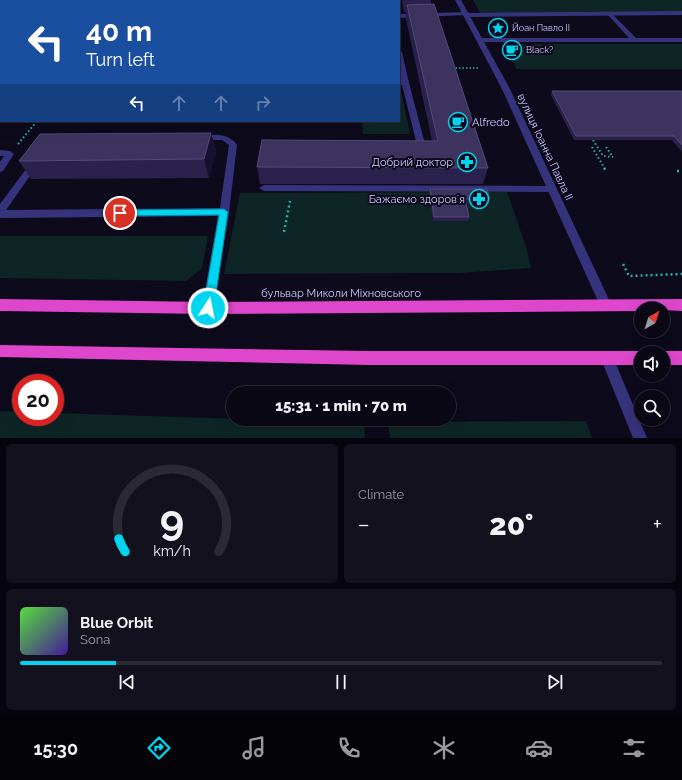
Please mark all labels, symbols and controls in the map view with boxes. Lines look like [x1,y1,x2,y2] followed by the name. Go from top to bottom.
[86,15,152,48] text: 40 m
[20,16,72,68] icon: left
[487,17,509,39] place icon: Йоан Павло II
[512,22,570,33] place label: Йоан Павло II
[501,39,523,61] cafe icon: Black?
[526,45,553,55] place label: Black?
[86,49,155,70] text: Turn left
[514,91,576,203] street label: вулиця Іоанна Павла II
[126,92,148,114] icon: left
[168,92,190,114] icon: ahead
[210,92,232,114] icon: ahead
[252,92,274,114] icon: right
[447,111,469,133] cafe icon: Alfredo
[472,116,510,129] place label: Alfredo
[456,151,478,173] pharmacy icon: Добрий доктор
[372,156,453,169] place label: Добрий доктор
[468,188,490,210] pharmacy icon: Бажаємо здоровʼя
[369,193,465,206] place label: Бажаємо здоровʼя
[103,196,137,230] pin
[109,202,131,224] icon: arrive
[187,287,229,329] position arrow
[261,287,421,300] street label: бульвар Миколи Міхновського
[634,302,670,338] north arrow
[634,302,670,426] map controls
[634,346,670,382] button: sound
[12,374,64,426] speed limit sign: 20
[634,390,670,426] button: search
[275,397,407,415] text: 15:31 · 1 min · 70 m
[358,487,404,502] text: Climate
[160,495,184,544] text: 9
[489,507,533,542] text: 20°
[358,511,370,537] text: −
[653,511,662,537] text: +
[153,542,191,558] text: km/h
[80,614,153,632] text: Blue Orbit
[80,632,110,647] text: Sona
[116,671,138,693] icon: previous
[330,671,352,693] icon: pause
[544,671,566,693] icon: next
[145,734,173,762] icon: directions
[240,734,268,762] icon: music
[335,734,363,762] icon: phone
[430,734,458,762] icon: climate
[525,734,553,762] icon: car
[620,734,648,762] icon: filters
[34,738,78,759] text: 15:30

